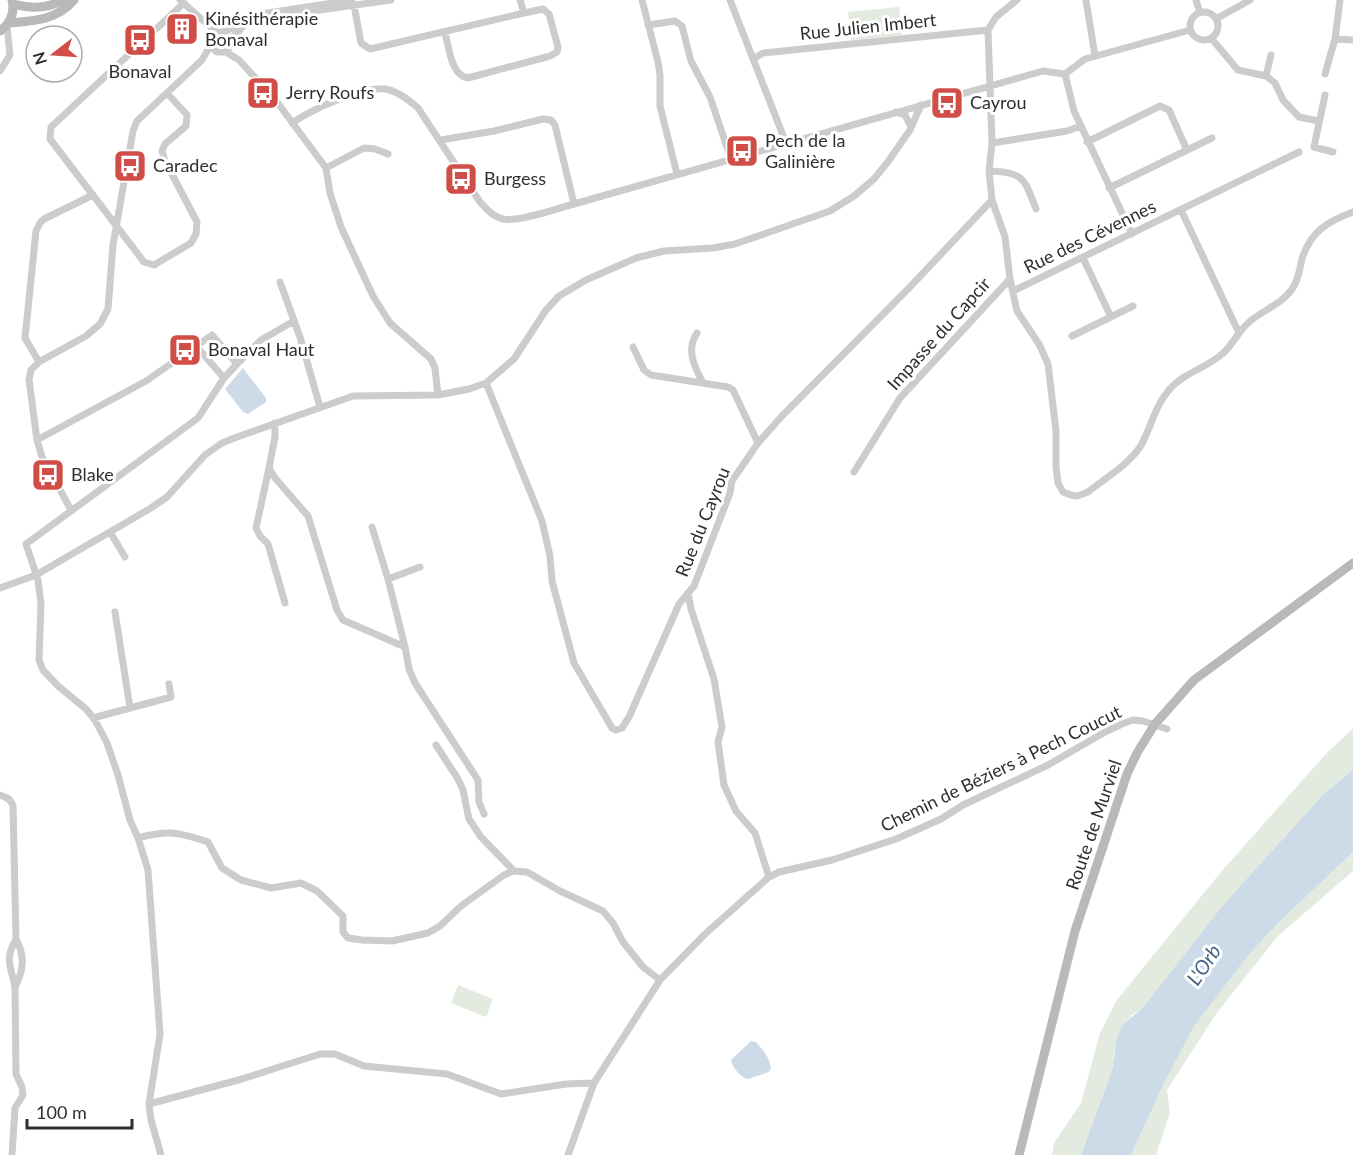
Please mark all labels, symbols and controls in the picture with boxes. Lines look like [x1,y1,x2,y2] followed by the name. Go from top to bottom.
[205,7,318,50] place label: Kinésithérapie Bonaval
[799,8,938,44] street label: Rue Julien Imbert
[164,11,200,47] building icon: Kinésithérapie Bonaval
[122,22,158,58] bus stop icon: Bonaval
[24,24,84,84] north arrow
[28,50,50,67] text: N
[109,60,171,82] place label: Bonaval
[245,75,281,111] bus stop icon: Jerry Roufs
[286,81,375,103] place label: Jerry Roufs
[929,85,965,121] bus stop icon: Cayrou
[970,91,1026,113] place label: Cayrou
[765,129,845,172] place label: Pech de la Galinière
[724,133,760,169] bus stop icon: Pech de la Galinière
[112,148,148,184] bus stop icon: Caradec
[153,154,218,176] place label: Caradec
[443,161,479,197] bus stop icon: Burgess
[484,167,546,189] place label: Burgess
[1020,195,1159,278] street label: Rue des Cévennes
[882,272,995,394] street label: Impasse du Capcir
[167,332,203,368] bus stop icon: Bonaval Haut
[208,338,315,360] place label: Bonaval Haut
[30,457,66,493] bus stop icon: Blake
[71,463,114,485] place label: Blake
[670,464,734,580] street label: Rue du Cayrou
[877,700,1125,836] street label: Chemin de Béziers à Pech Coucut
[1060,757,1126,893] street label: Route de Murviel
[1181,940,1225,989] water label: L'Orb
[27,1092,132,1130] scale bar
[36,1101,87,1123] text: 100 m

